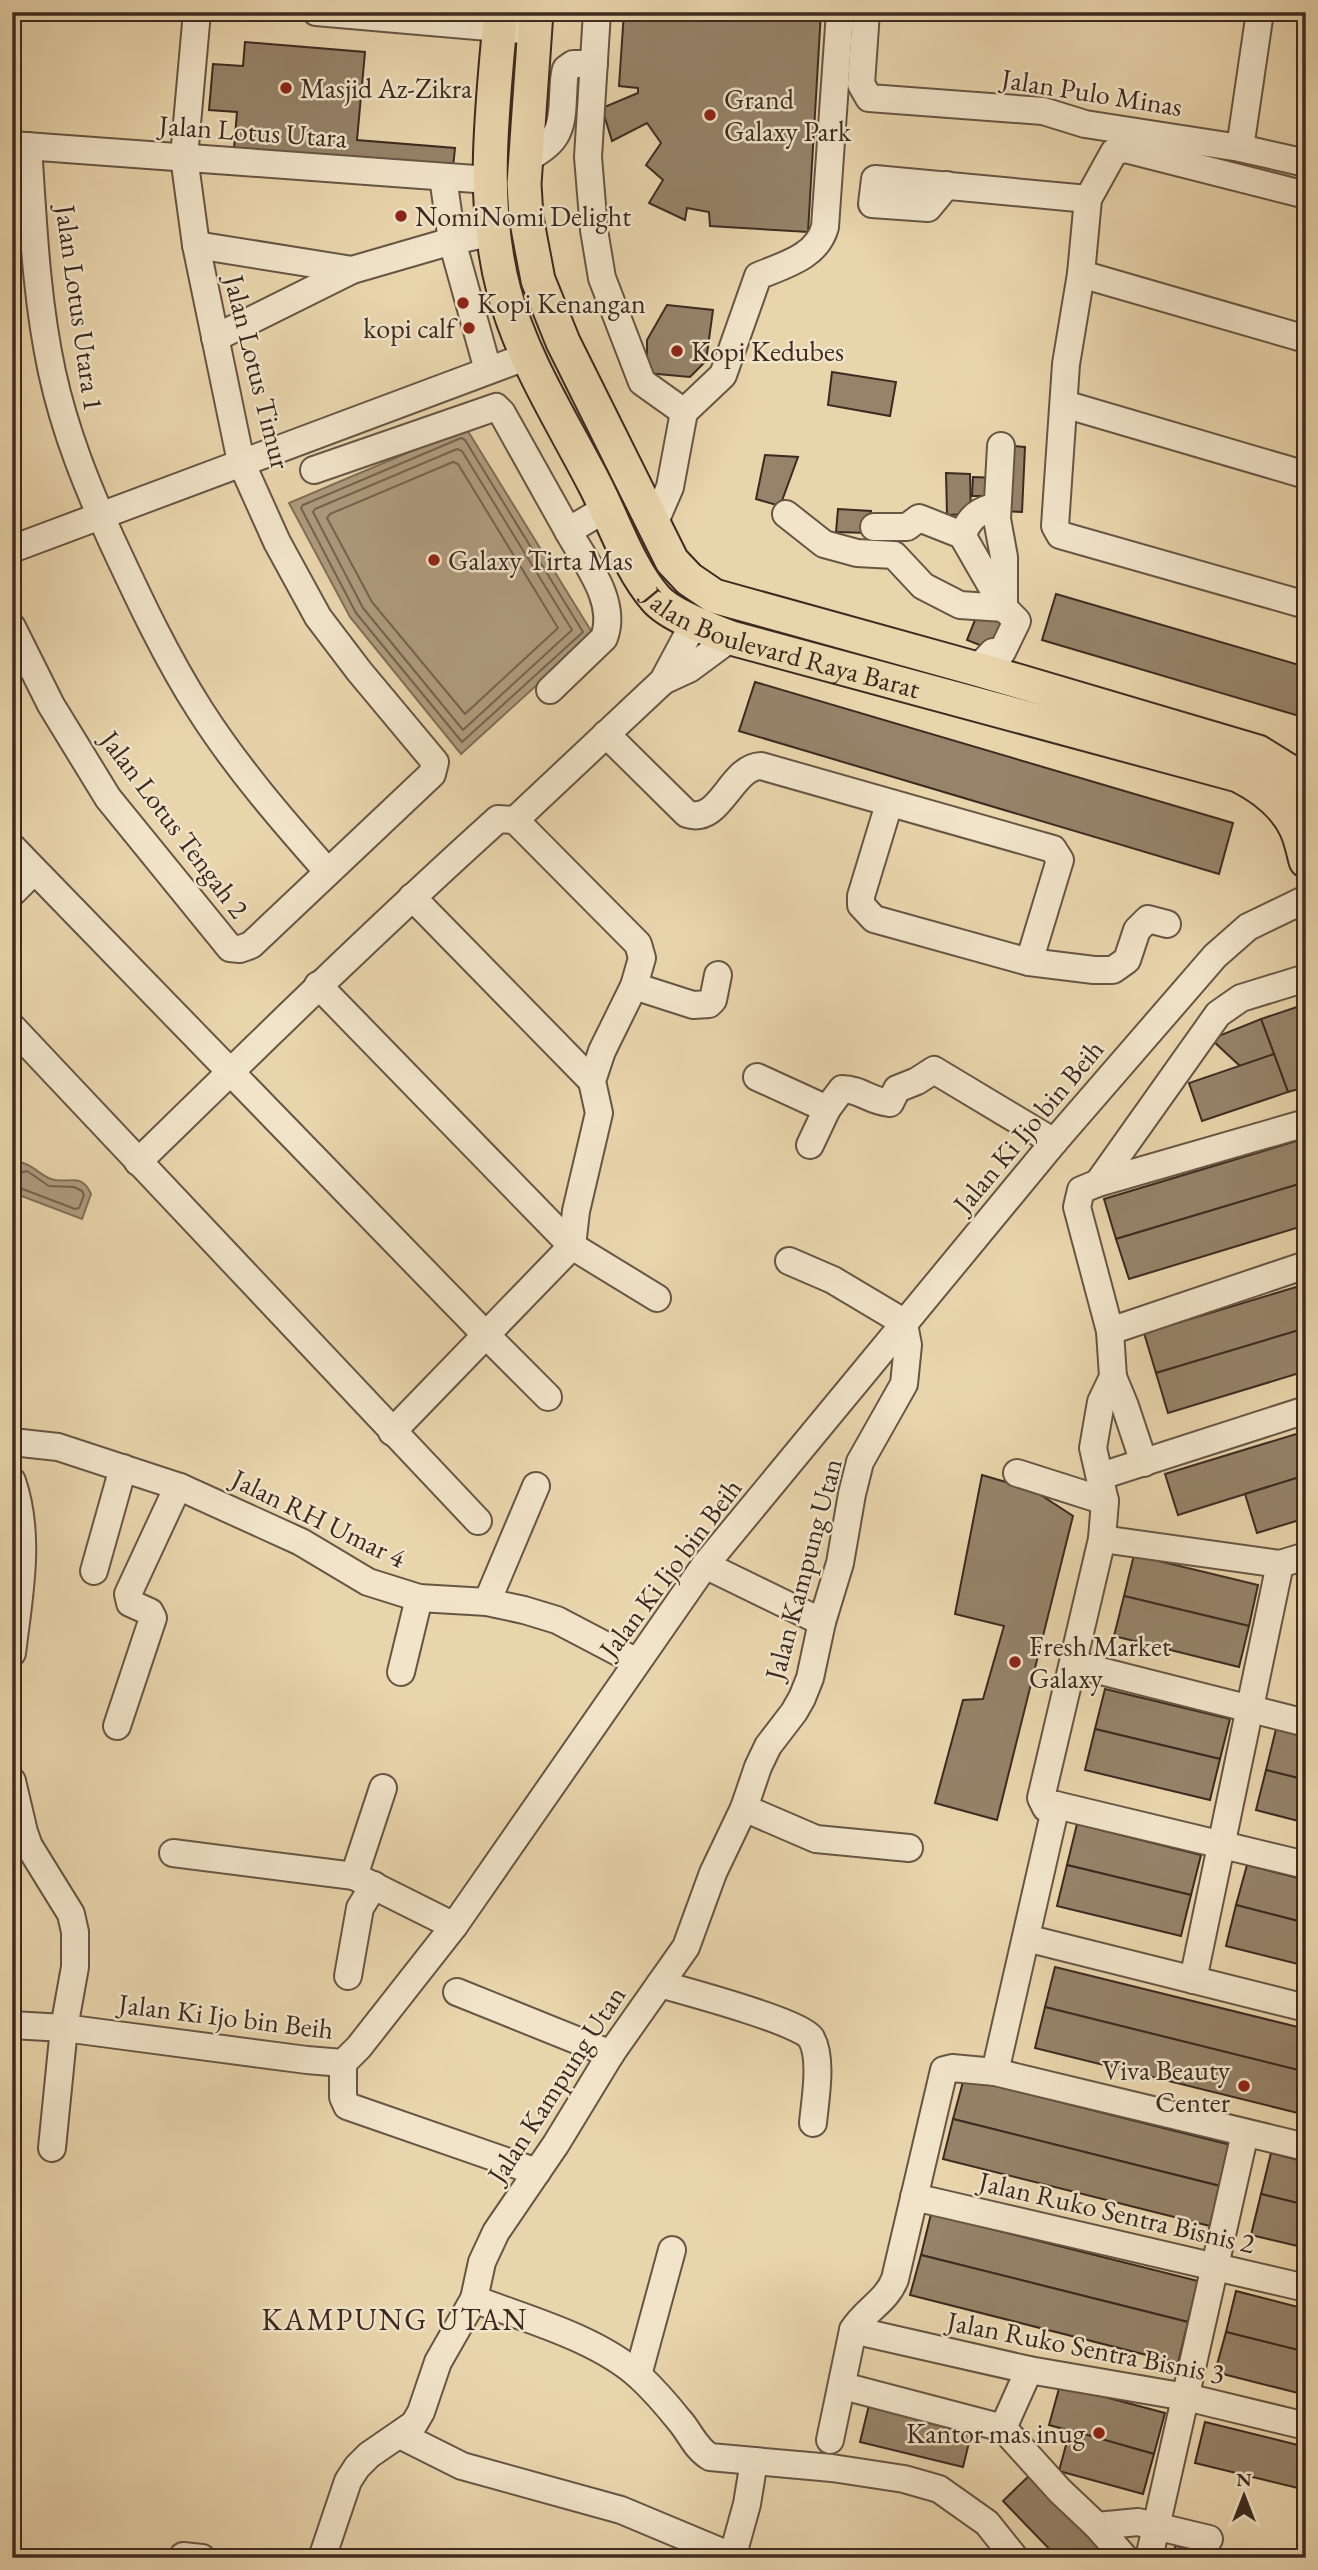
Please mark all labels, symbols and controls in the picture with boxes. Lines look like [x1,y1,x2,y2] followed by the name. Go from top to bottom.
[997,60,1185,124] street label: Jalan Pulo Minas
[300,70,473,106] place label: Masjid Az-Zikra
[278,80,294,96] marker: Masjid Az-Zikra
[724,81,852,149] place label: Grand Galaxy Park
[156,106,349,156] street label: Jalan Lotus Utara
[702,107,718,123] marker: Grand Galaxy Park
[415,198,631,234] place label: NomiNomi Delight
[47,201,112,413] street label: Jalan Lotus Utara 1
[393,208,409,224] marker: NomiNomi Delight
[216,269,300,473] street label: Jalan Lotus Timur
[477,285,646,321] place label: Kopi Kenangan
[455,295,471,311] marker: Kopi Kenangan
[363,310,458,346] place label: kopi calf
[461,320,477,336] marker: kopi calf
[691,333,844,369] place label: Kopi Kedubes
[669,343,685,359] marker: Kopi Kedubes
[448,542,633,578] place label: Galaxy Tirta Mas
[426,552,442,568] marker: Galaxy Tirta Mas
[634,578,924,706] street label: Jalan Boulevard Raya Barat
[92,721,258,925] street label: Jalan Lotus Tengah 2
[943,1032,1111,1222] street label: Jalan Ki Ijo bin Beih
[756,1454,850,1686] street label: Jalan Kampung Utan
[224,1459,412,1576] street label: Jalan RH Umar 4
[589,1471,749,1667] street label: Jalan Ki Ijo bin Beih
[1029,1628,1171,1696] place label: Fresh Market Galaxy
[1007,1654,1023,1670] marker: Fresh Market Galaxy
[478,1978,633,2191] street label: Jalan Kampung Utan
[115,1985,335,2047] street label: Jalan Ki Ijo bin Beih
[1102,2052,1231,2120] place label: Viva Beauty Center
[1236,2078,1252,2094] marker: Viva Beauty Center
[974,2162,1259,2261] street label: Jalan Ruko Sentra Bisnis 2
[262,2300,528,2339] district label: KAMPUNG UTAN
[942,2302,1228,2392] street label: Jalan Ruko Sentra Bisnis 3
[906,2415,1086,2451] place label: Kantor mas inug
[1091,2425,1107,2441] marker: Kantor mas inug
[1210,2462,1280,2532] north arrow
[1236,2467,1252,2492] text: N

